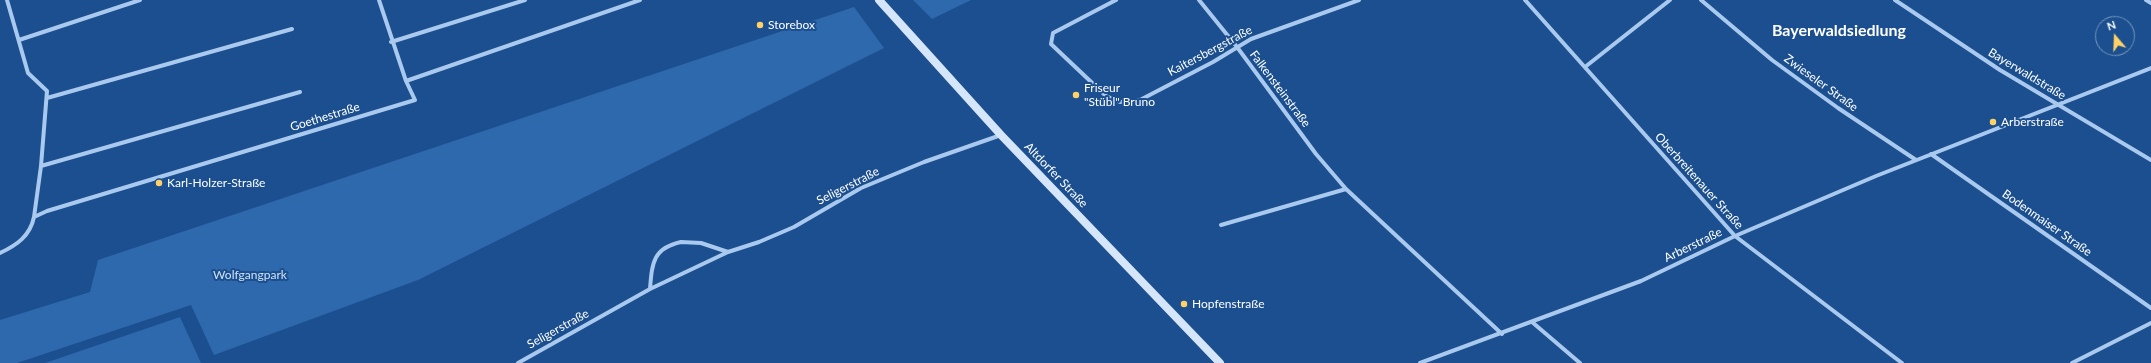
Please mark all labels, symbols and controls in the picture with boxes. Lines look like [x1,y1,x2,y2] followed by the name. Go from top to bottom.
[2095,16,2135,56] north arrow
[768,18,815,32] place label: Storebox
[2105,18,2117,33] text: N
[755,20,765,30] marker: Storebox
[1772,21,1906,41] district label: Bayerwaldsiedlung
[1165,23,1255,79] street label: Kaitersbergstraße
[1986,45,2068,103] street label: Bayerwaldstraße
[1247,48,1313,130] street label: Falkensteinstraße
[1781,51,1861,115] street label: Zwieseler Straße
[1084,81,1155,109] place label: Friseur "Stübl" Bruno
[1071,90,1081,100] marker: Friseur "Stübl" Bruno
[288,100,362,134] street label: Goethestraße
[2001,115,2064,129] place label: Arberstraße
[1988,117,1998,127] marker: Arberstraße
[1652,130,1746,232] street label: Oberbreitenauer Straße
[1021,139,1091,211] street label: Altdorfer Straße
[814,164,882,208] street label: Seligerstraße
[167,176,265,190] place label: Karl-Holzer-Straße
[154,178,164,188] marker: Karl-Holzer-Straße
[1999,187,2095,259] street label: Bodenmaiser Straße
[1662,225,1724,265] street label: Arberstraße
[213,268,287,282] park label: Wolfgangpark
[1192,297,1264,311] place label: Hopfenstraße
[1179,299,1189,309] marker: Hopfenstraße
[525,306,591,352] street label: Seligerstraße

